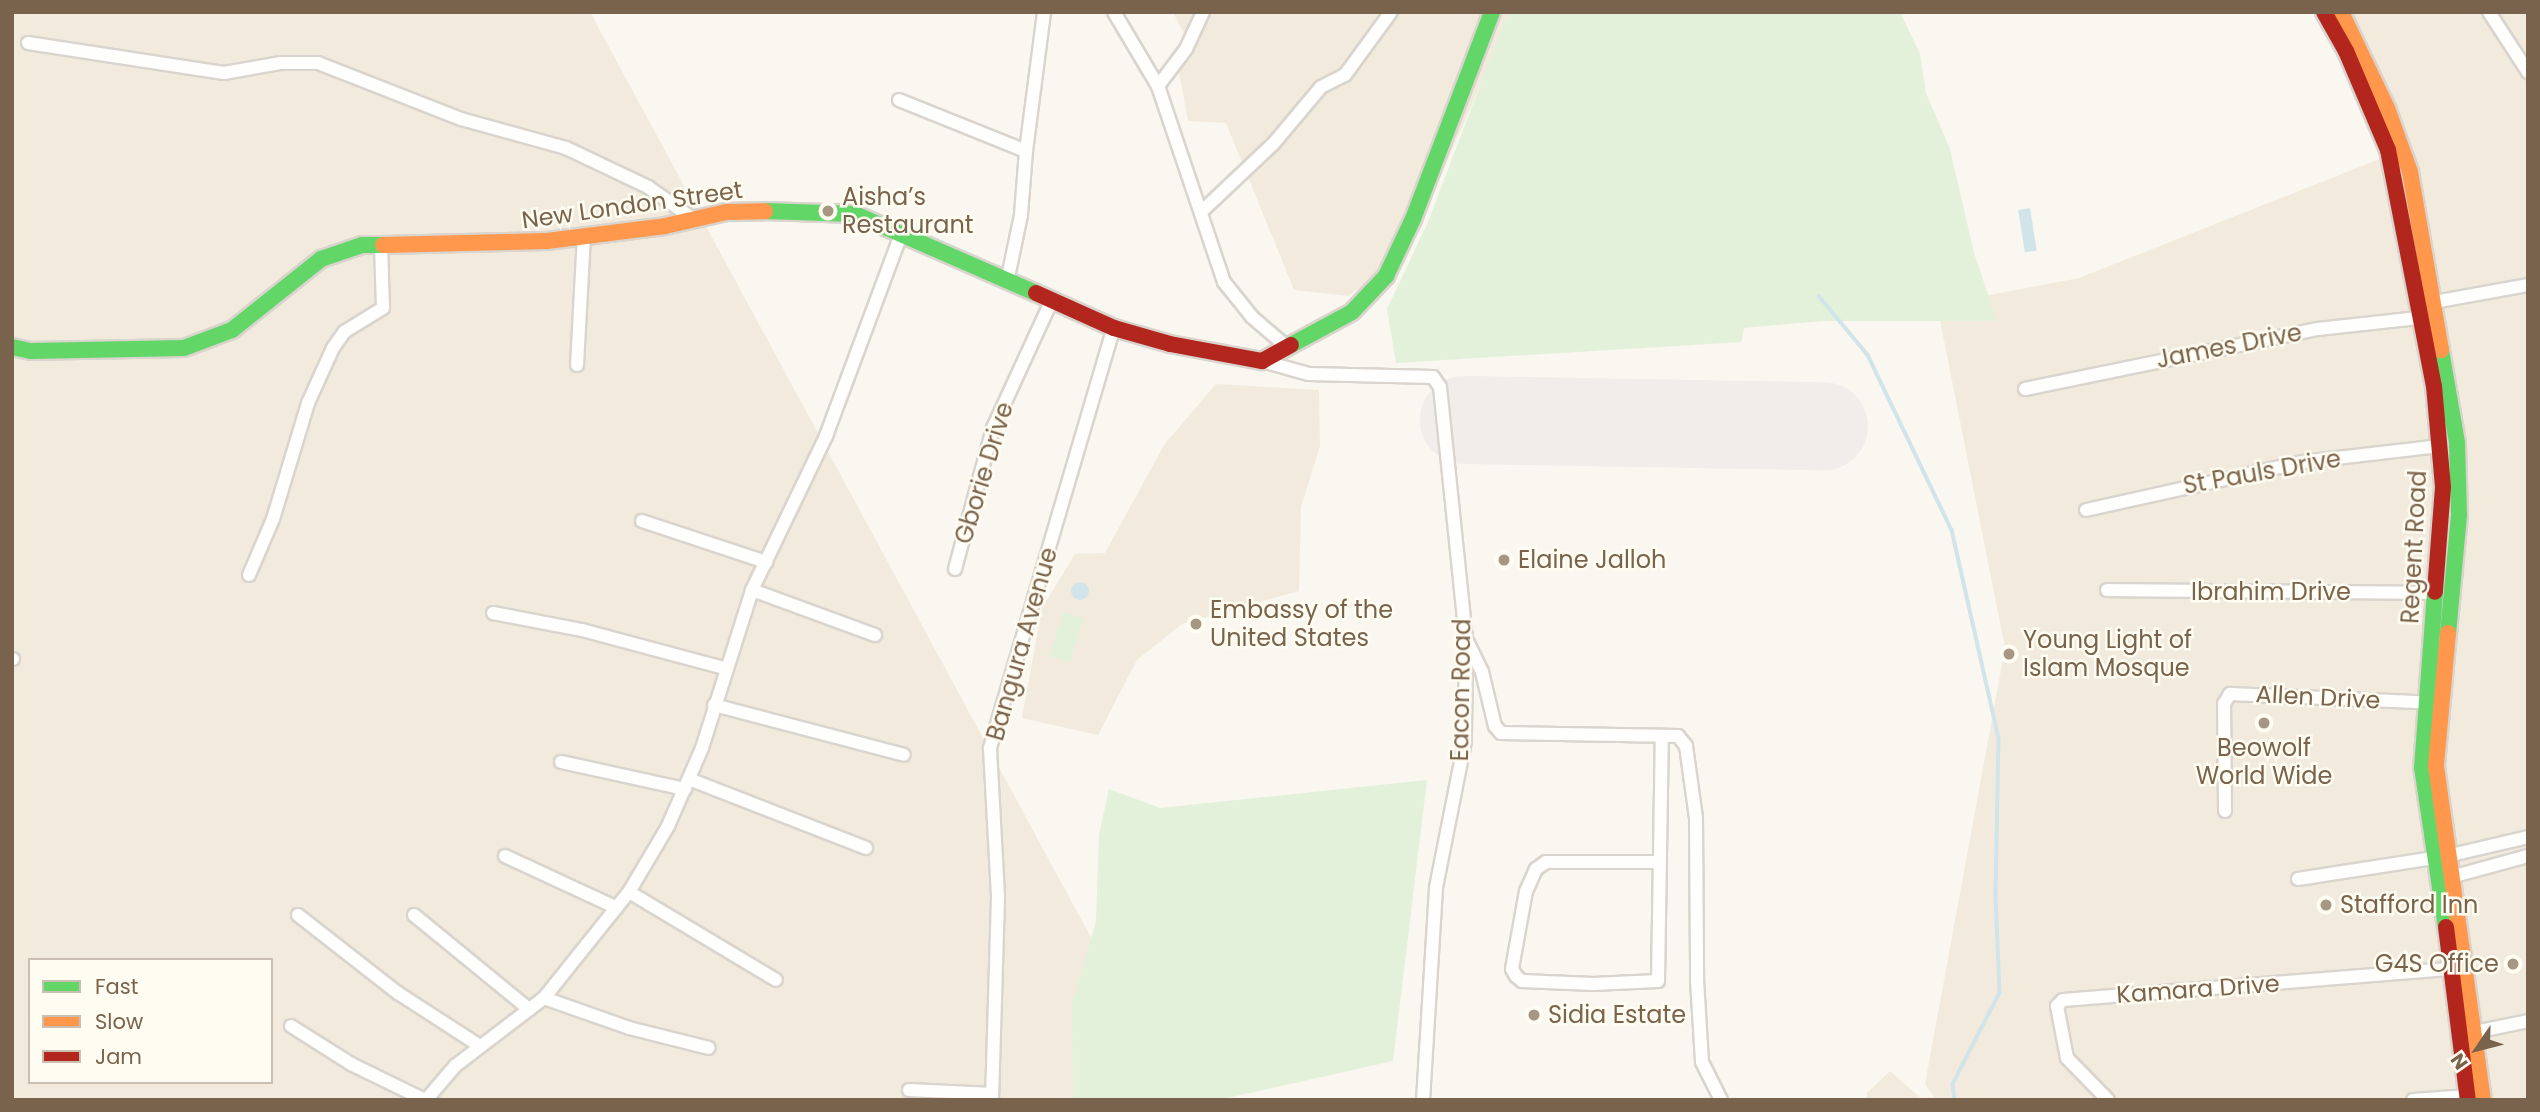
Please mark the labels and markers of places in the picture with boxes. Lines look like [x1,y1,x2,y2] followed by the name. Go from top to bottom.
[842,183,974,239] place label: Aisha’s Restaurant
[820,203,836,219] marker: Aisha’s Restaurant
[1518,546,1666,574] place label: Elaine Jalloh
[1496,552,1512,568] marker: Elaine Jalloh
[1210,596,1393,652] place label: Embassy of the United States
[1188,616,1204,632] marker: Embassy of the United States
[2023,626,2192,682] place label: Young Light of Islam Mosque
[2001,646,2017,662] marker: Young Light of Islam Mosque
[2256,715,2272,731] marker: Beowolf World Wide
[2196,734,2332,790] place label: Beowolf World Wide
[2340,891,2478,919] place label: Stafford Inn
[2318,897,2334,913] marker: Stafford Inn
[2375,950,2499,978] place label: G4S Office
[2505,956,2521,972] marker: G4S Office
[1548,1001,1686,1029] place label: Sidia Estate
[1526,1007,1542,1023] marker: Sidia Estate

